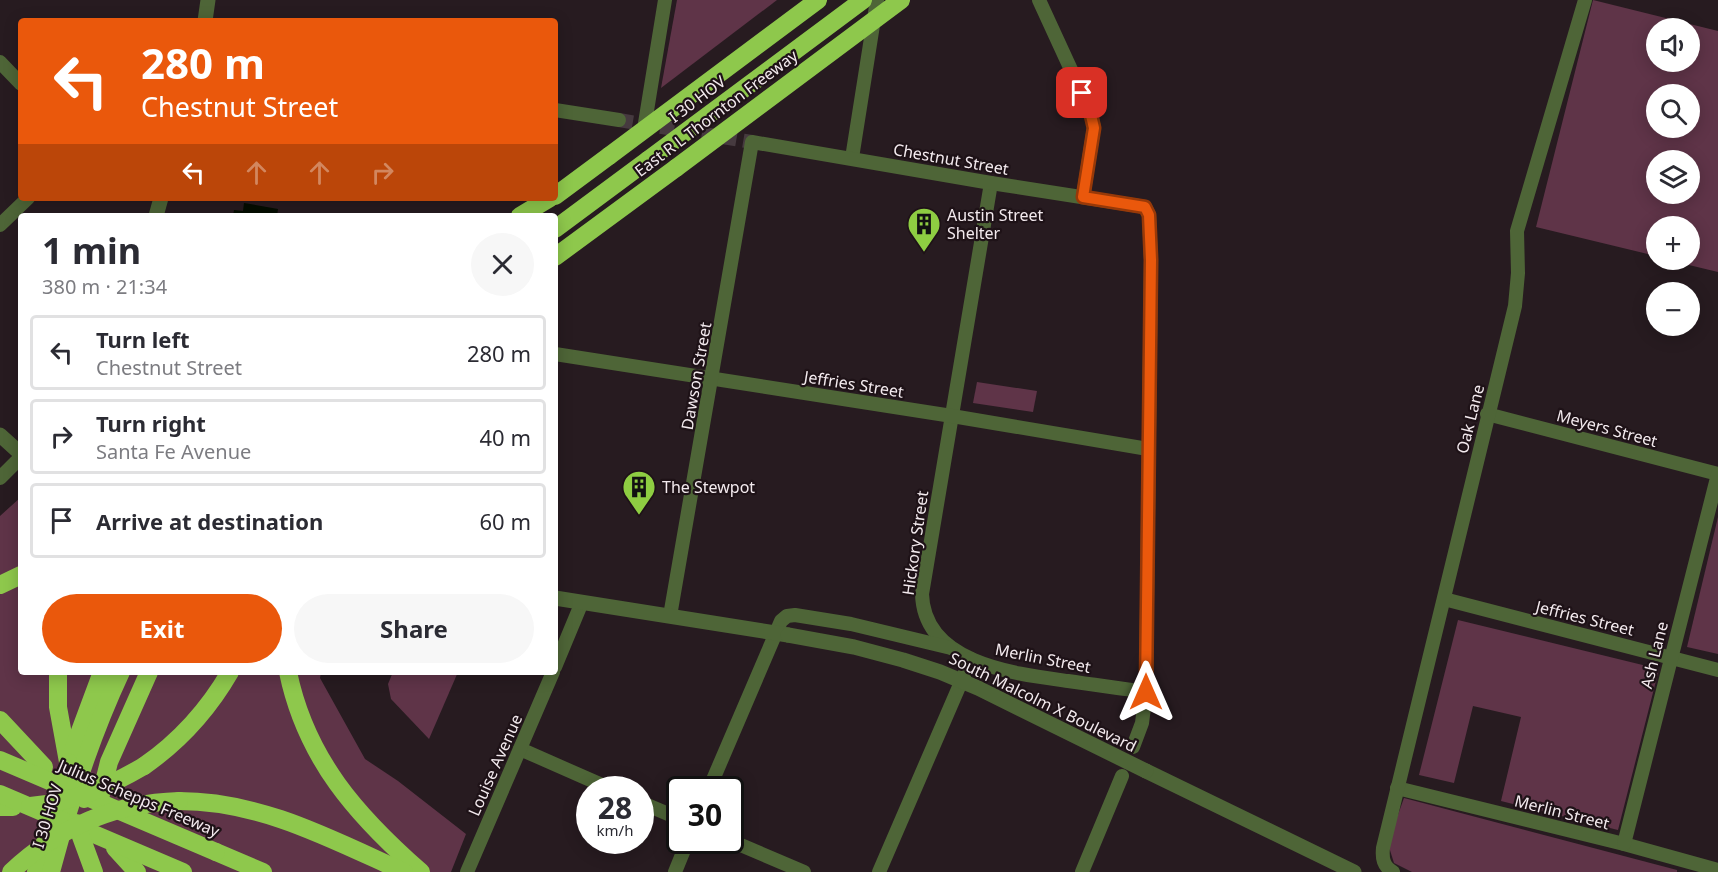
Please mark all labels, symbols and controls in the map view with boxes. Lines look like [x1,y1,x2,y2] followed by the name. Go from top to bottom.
[1646,18,1700,336] map controls
[1646,18,1700,72] button: sound
[141,34,265,91] text: 280 m
[42,42,120,120] icon: left
[630,44,803,182] street label: East R L Thornton Freeway
[1056,67,1107,118] pin
[664,70,730,128] street label: I 30 HOV
[1065,76,1098,109] icon: arrive
[1646,84,1700,138] button: search
[141,88,338,125] text: Chestnut Street
[892,138,1011,180] street label: Chestnut Street
[1646,150,1700,204] button: layers
[177,156,210,189] icon: left
[240,156,273,189] icon: ahead
[303,156,336,189] icon: ahead
[366,156,399,189] icon: right
[947,204,1044,244] place label: Austin Street Shelter
[906,206,942,253] building icon: Austin Street Shelter
[1646,216,1700,270] button: +
[42,226,141,275] text: 1 min
[471,233,534,296] button: close
[42,273,167,300] text: 380 m · 21:34
[1646,282,1700,336] button: −
[676,320,716,432] street label: Dawson Street
[96,324,190,354] text: Turn left
[45,336,78,369] icon: left
[467,338,531,368] text: 280 m
[96,354,242,381] text: Chestnut Street
[801,365,906,403] street label: Jeffries Street
[1451,382,1489,456] street label: Oak Lane
[1554,404,1660,452] street label: Meyers Street
[96,408,206,438] text: Turn right
[45,420,78,453] icon: right
[480,422,531,452] text: 40 m
[96,438,251,465] text: Santa Fe Avenue
[621,469,657,516] building icon: The Stewpot
[662,476,755,498] place label: The Stewpot
[897,489,933,597] street label: Hickory Street
[45,504,78,537] icon: arrive
[96,506,323,536] text: Arrive at destination
[480,506,531,536] text: 60 m
[42,594,282,663] button: Exit
[294,594,534,663] button: Share
[1532,595,1637,641] street label: Jeffries Street
[1635,619,1673,691] street label: Ash Lane
[993,638,1093,678] street label: Merlin Street
[946,647,1140,757] street label: South Malcolm X Boulevard
[1114,660,1178,724] position arrow
[463,711,527,819] street label: Louise Avenue
[53,753,224,842] street label: Julius Schepps Freeway
[666,776,744,854] speed limit sign: 30
[27,781,67,851] street label: I 30 HOV
[598,787,632,828] text: 28
[1512,790,1612,834] street label: Merlin Street
[597,820,633,840] text: km/h

